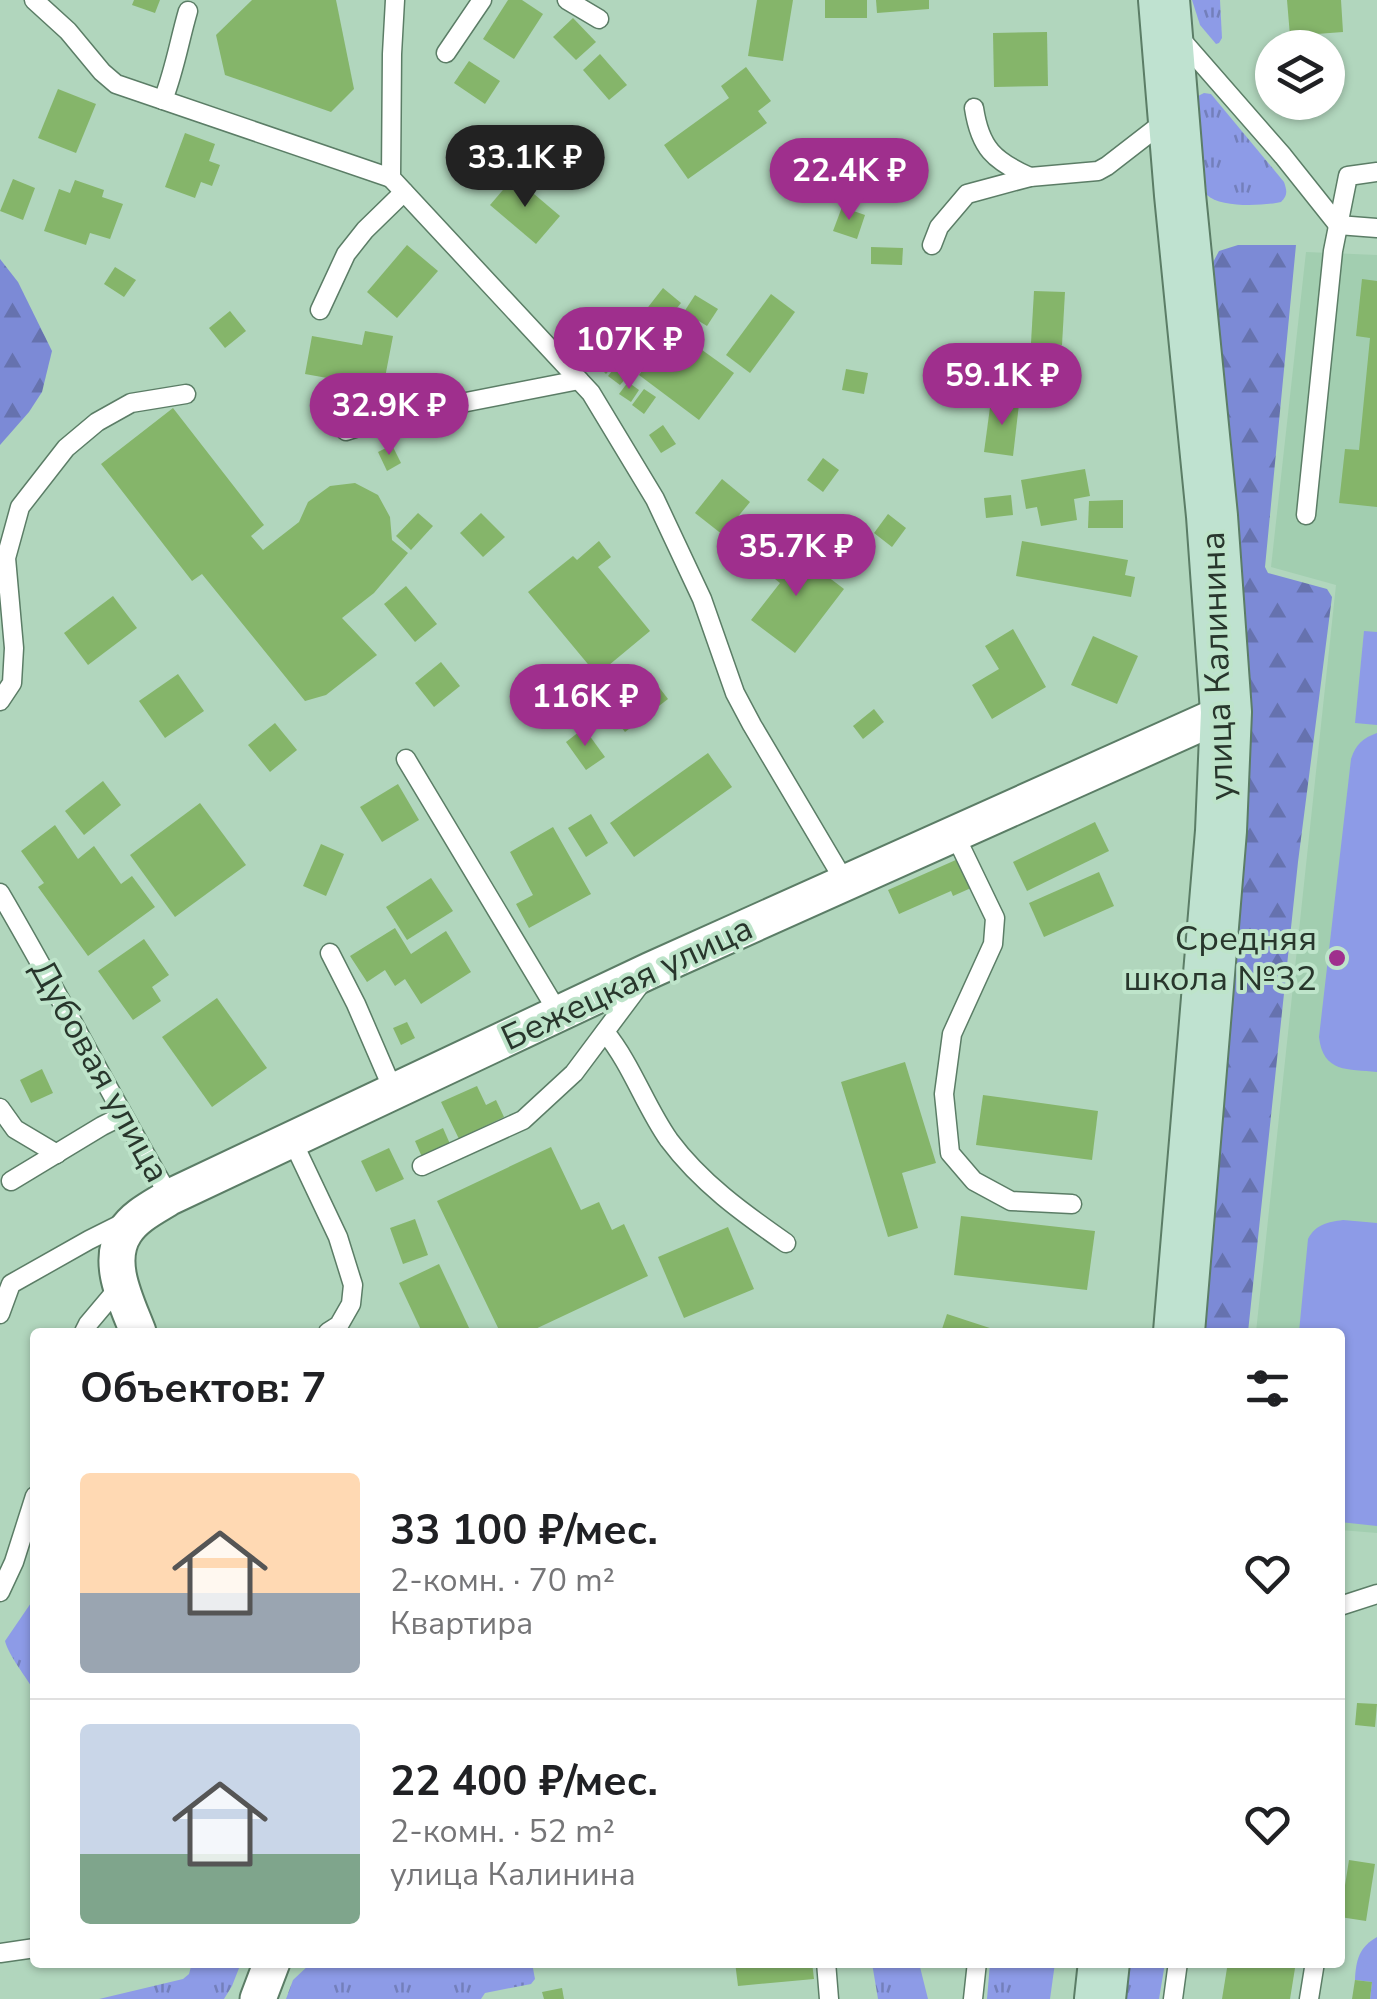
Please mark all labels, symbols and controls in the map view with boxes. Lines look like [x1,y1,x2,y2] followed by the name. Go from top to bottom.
[1255,30,1345,120] map controls
[1255,30,1345,120] button: layers
[433,125,617,210] pin: 33.1K ₽
[468,136,582,179] text: 33.1K ₽
[757,138,941,223] pin: 22.4K ₽
[792,149,906,192] text: 22.4K ₽
[548,307,710,392] pin: 107K ₽
[576,318,682,361] text: 107K ₽
[910,343,1094,428] pin: 59.1K ₽
[945,354,1059,397] text: 59.1K ₽
[297,373,481,458] pin: 32.9K ₽
[332,384,446,427] text: 32.9K ₽
[704,514,888,599] pin: 35.7K ₽
[739,525,853,568] text: 35.7K ₽
[1189,531,1245,801] street label: улица Калинина
[504,664,666,749] pin: 116K ₽
[532,675,638,718] text: 116K ₽
[494,904,760,1062] street label: Бежецкая улица
[1123,915,1317,1002] place label: Средняя школа №32
[1326,947,1348,969] marker: Средняя школа №32
[19,951,181,1191] street label: Дубовая улица
[80,1360,326,1417] text: Объектов: 7
[1240,1361,1295,1416] icon: filters
[390,1502,658,1559] text: 33 100 ₽/мес.
[160,1513,280,1633] icon: home
[1240,1546,1295,1601] icon: heart
[390,1559,615,1602] text: 2-комн. · 70 m²
[390,1602,533,1645] text: Квартира
[390,1753,658,1810] text: 22 400 ₽/мес.
[160,1764,280,1884] icon: home
[1240,1797,1295,1852] icon: heart
[390,1810,615,1853] text: 2-комн. · 52 m²
[390,1853,636,1896] text: улица Калинина

